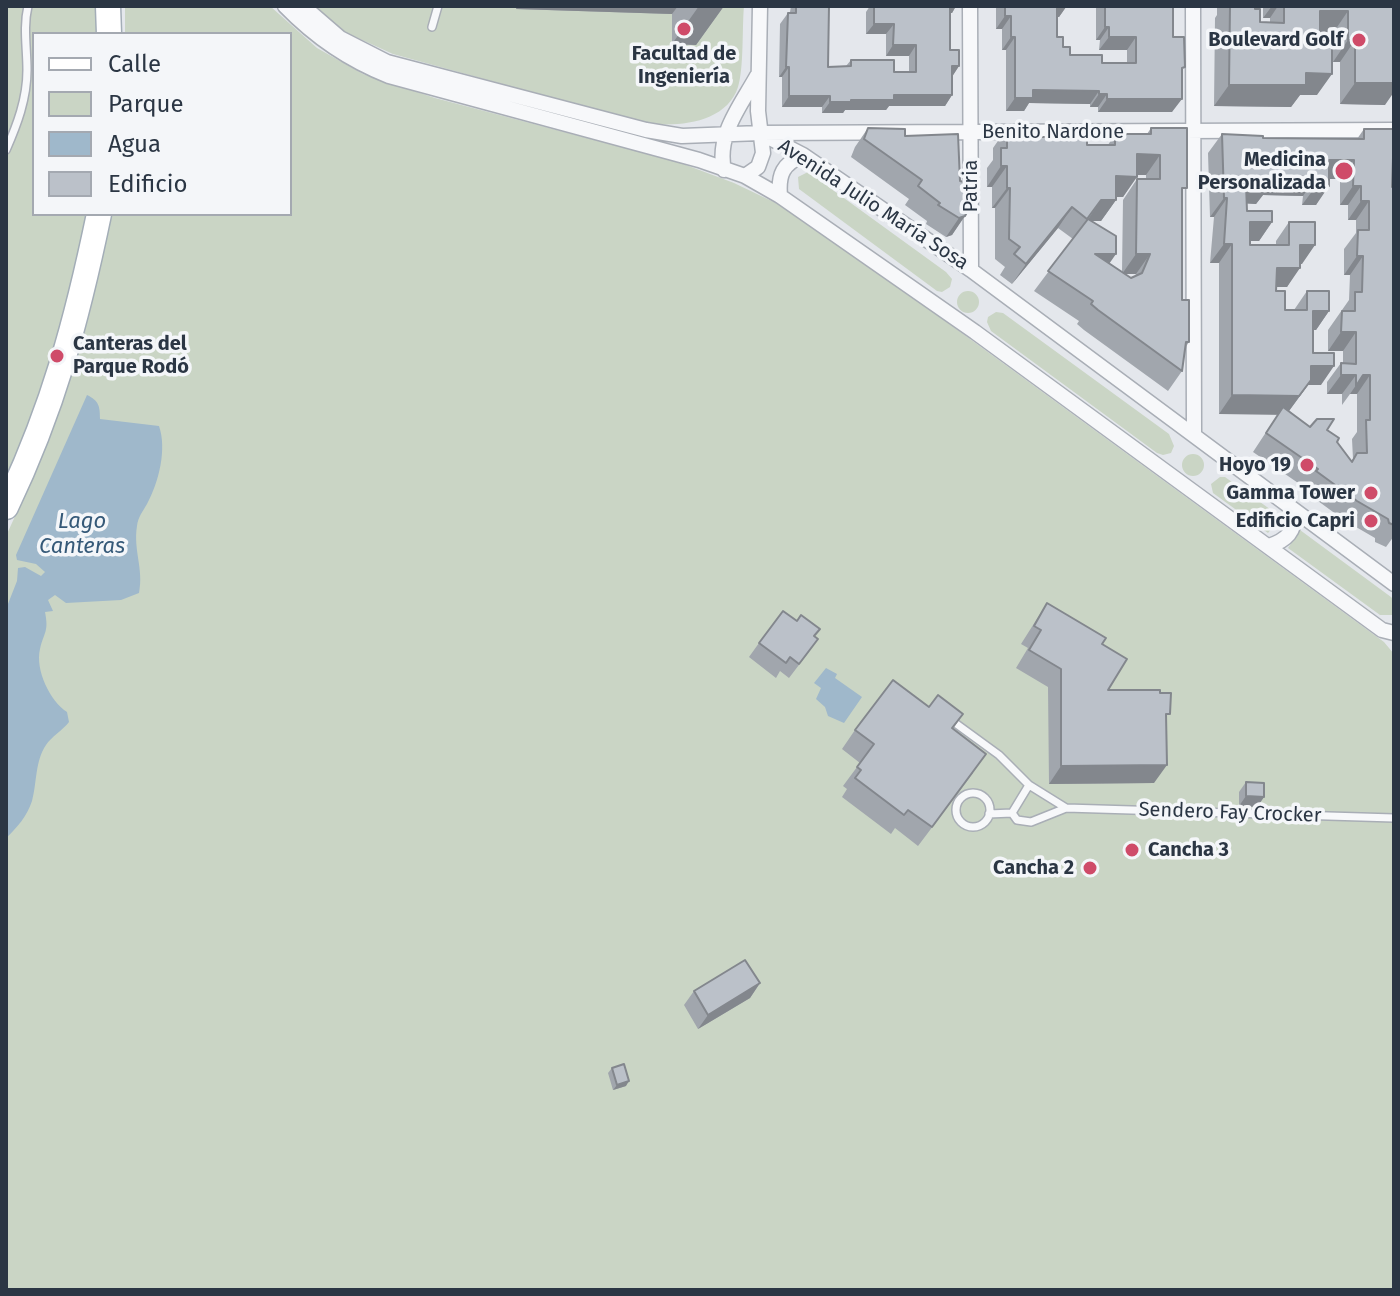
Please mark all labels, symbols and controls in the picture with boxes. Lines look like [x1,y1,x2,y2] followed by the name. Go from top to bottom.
[675,20,693,38] marker: Facultad de Ingeniería
[1208,28,1343,52] place label: Boulevard Golf
[1350,31,1368,49] marker: Boulevard Golf
[32,32,292,216] legend
[632,42,736,89] place label: Facultad de Ingeniería
[108,50,161,78] text: Calle
[108,90,184,118] text: Parque
[982,120,1124,144] street label: Benito Nardone
[108,130,161,158] text: Agua
[773,134,973,276] street label: Avenida Julio María Sosa
[1198,148,1326,195] place label: Medicina Personalizada
[959,160,983,212] street label: Patria
[1333,160,1355,182] marker: Medicina Personalizada
[108,170,188,198] text: Edificio
[73,332,189,379] place label: Canteras del Parque Rodó
[48,347,66,365] marker: Canteras del Parque Rodó
[1219,453,1291,477] place label: Hoyo 19
[1298,456,1316,474] marker: Hoyo 19
[1226,481,1355,505] place label: Gamma Tower
[1362,484,1380,502] marker: Gamma Tower
[39,509,125,560] water label: Lago Canteras
[1236,509,1355,533] place label: Edificio Capri
[1362,512,1380,530] marker: Edificio Capri
[1138,798,1322,828] street label: Sendero Fay Crocker
[1148,838,1229,862] place label: Cancha 3
[1123,841,1141,859] marker: Cancha 3
[993,856,1074,880] place label: Cancha 2
[1081,859,1099,877] marker: Cancha 2

